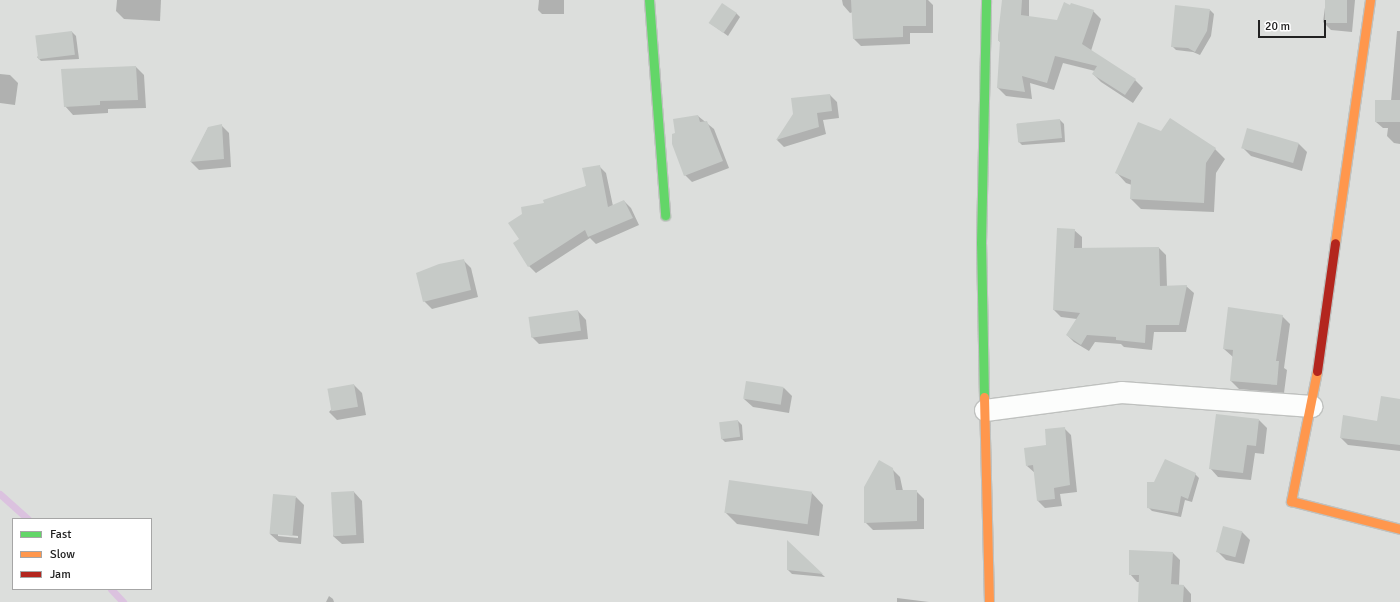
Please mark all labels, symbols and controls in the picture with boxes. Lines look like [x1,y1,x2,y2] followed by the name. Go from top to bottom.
[1260,12,1328,38] scale bar
[1265,19,1290,34] text: 20 m
[12,518,152,590] legend
[50,527,71,542] text: Fast
[50,547,75,562] text: Slow
[50,567,71,582] text: Jam

